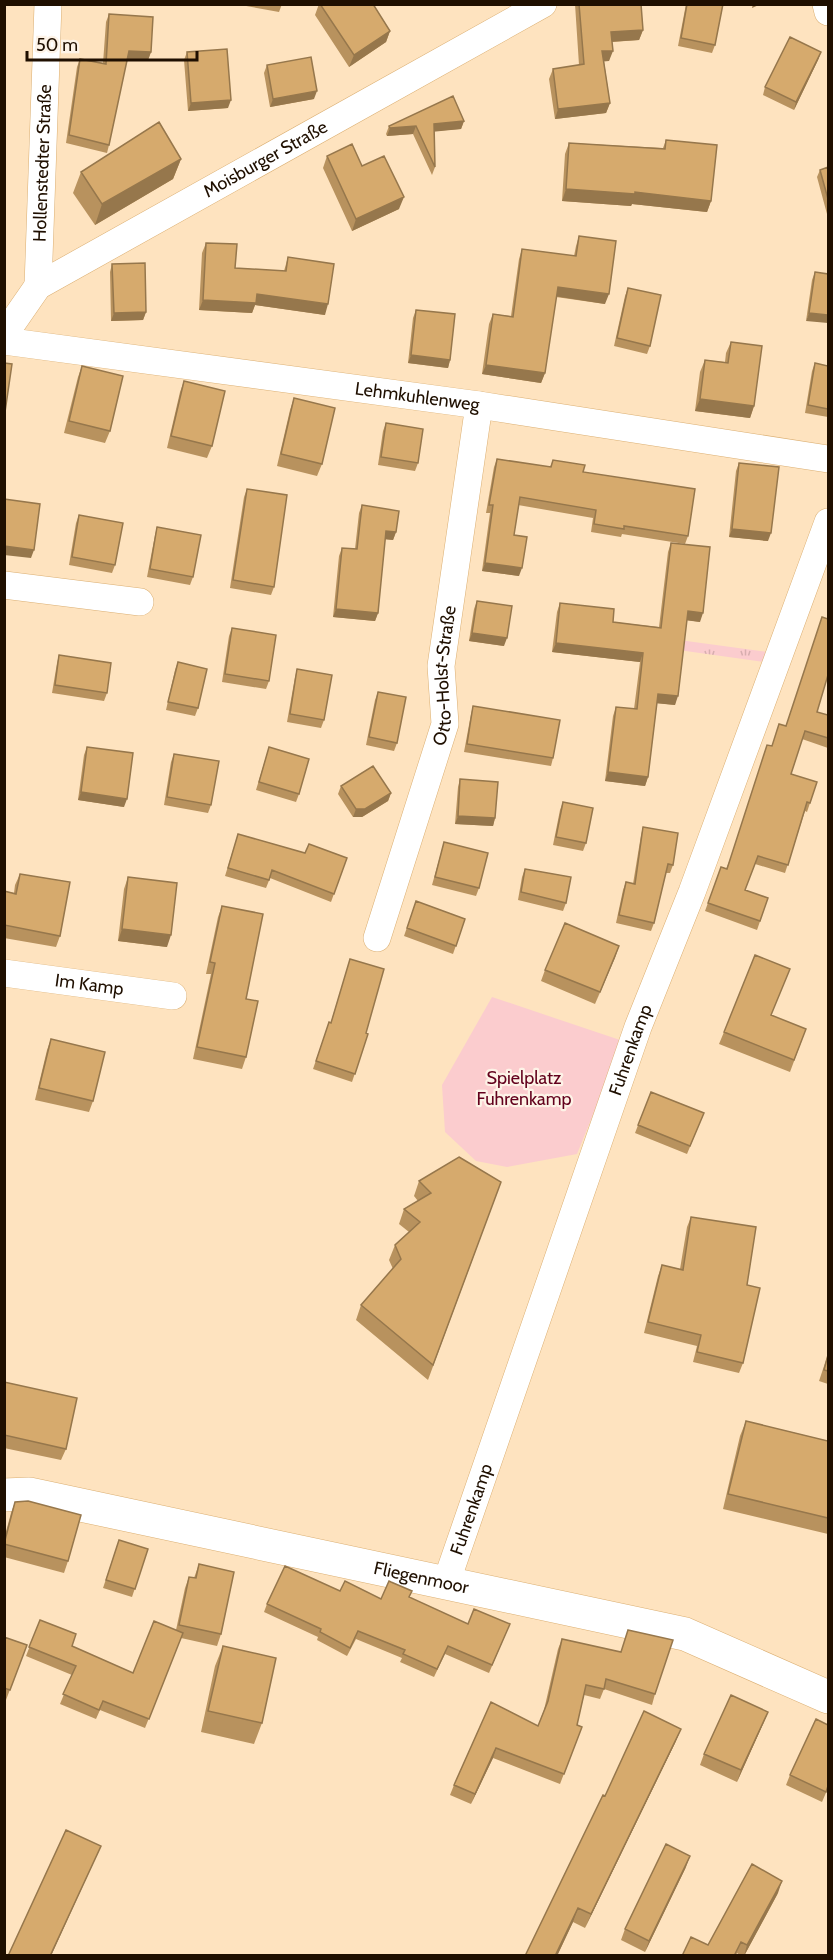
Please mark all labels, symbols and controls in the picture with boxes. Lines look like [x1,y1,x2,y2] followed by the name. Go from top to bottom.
[27,24,196,62] scale bar
[36,34,78,56] text: 50 m
[29,84,56,242] street label: Hollenstedter Straße
[199,116,331,202] street label: Moisburger Straße
[354,377,482,416] street label: Lehmkuhlenweg
[428,604,461,748] street label: Otto-Holst-Straße
[54,969,125,1000] street label: Im Kamp
[604,1001,657,1098] street label: Fuhrenkamp
[476,1067,572,1110] park label: Spielplatz Fuhrenkamp
[446,1461,497,1558] street label: Fuhrenkamp
[372,1557,471,1599] street label: Fliegenmoor

